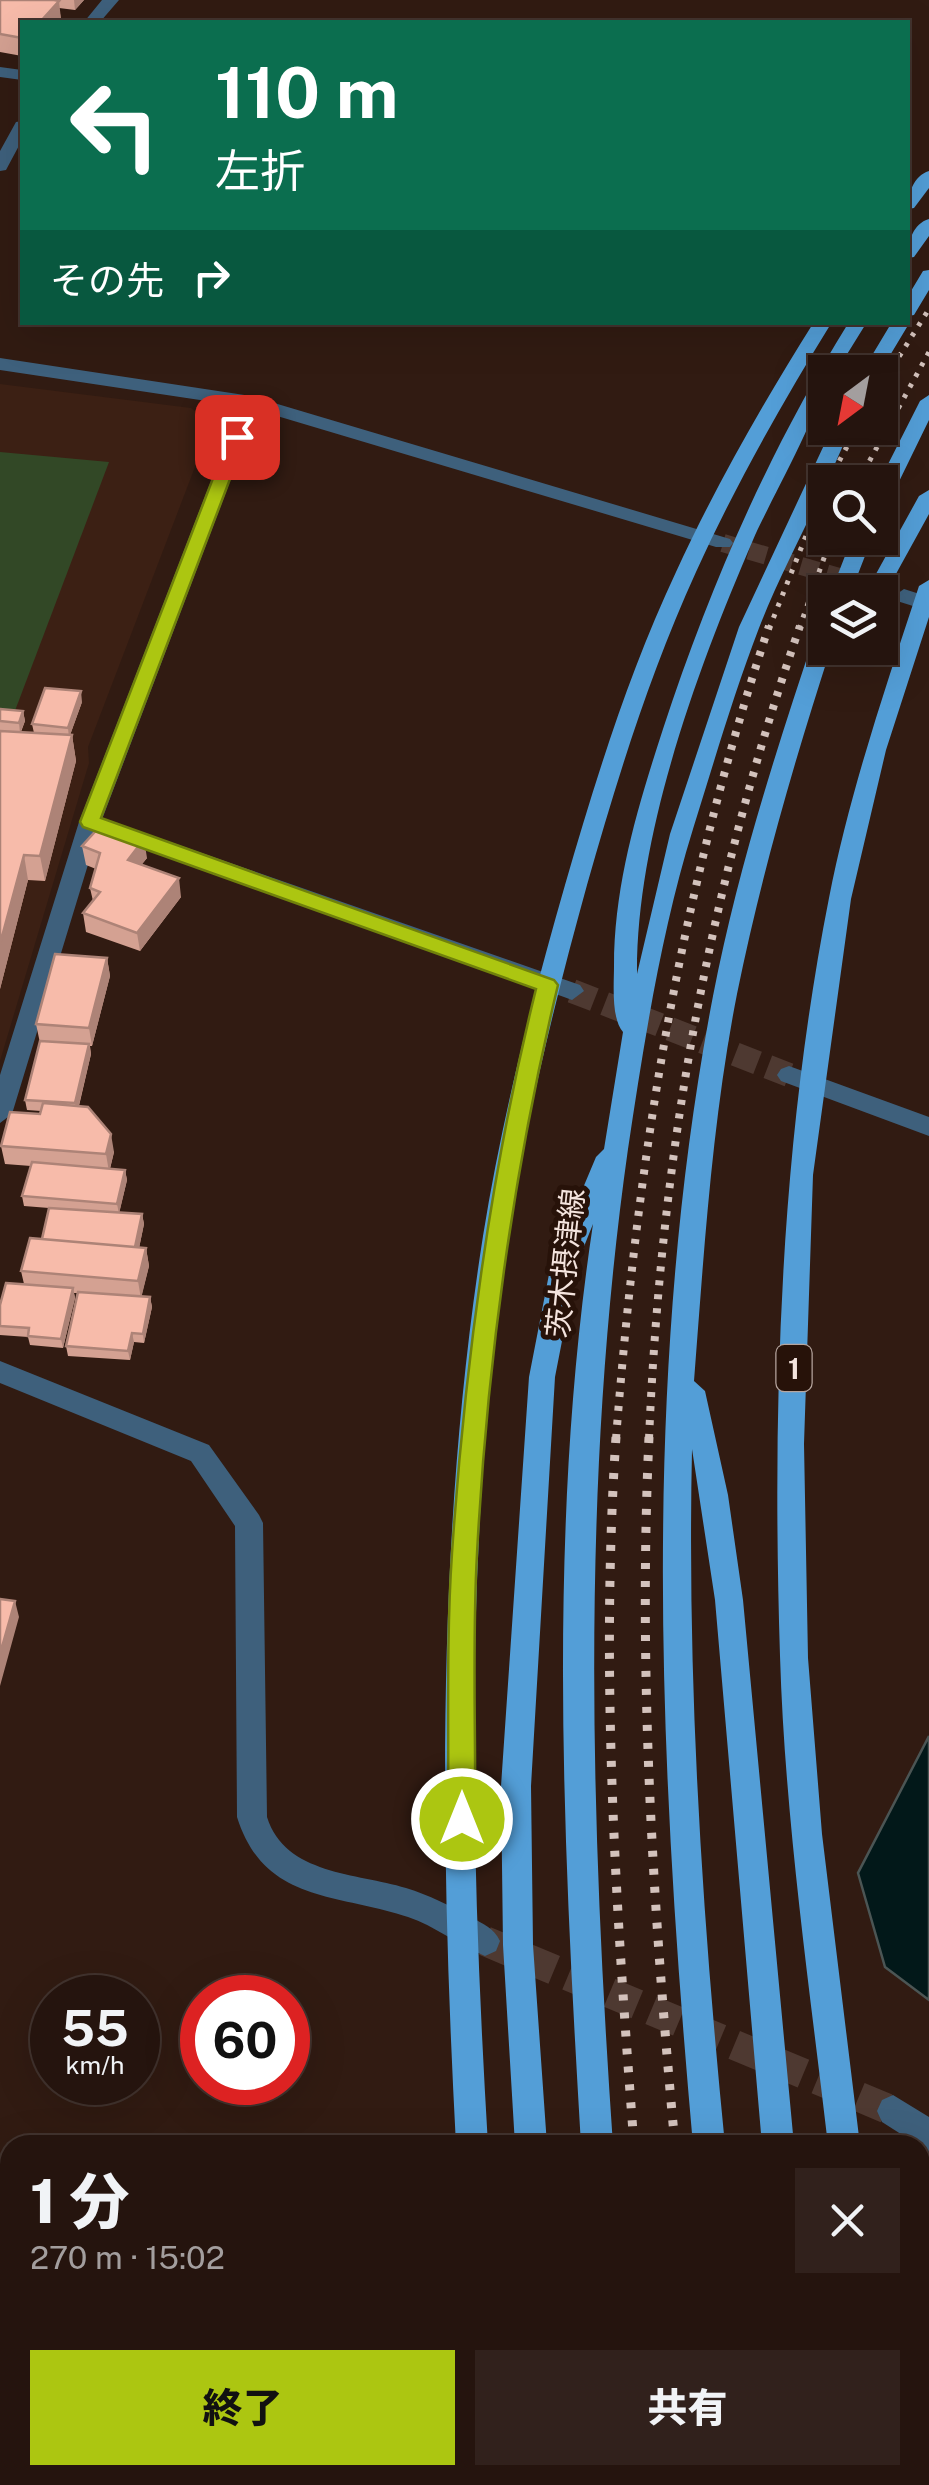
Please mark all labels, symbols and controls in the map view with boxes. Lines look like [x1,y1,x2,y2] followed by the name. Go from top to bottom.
[215,51,399,134] text: 110 m
[50,60,180,190] icon: left
[215,144,305,197] text: 左折
[184,250,239,305] icon: right
[50,258,164,303] text: その先
[808,355,898,445] north arrow
[808,355,898,665] map controls
[195,395,280,480] pin
[210,410,265,465] icon: arrive
[808,465,898,555] button: search
[808,575,898,665] button: layers
[539,1187,591,1339] street label: 茨木摂津線
[776,1345,812,1391] road number: 1
[410,1767,514,1871] position arrow
[180,1975,310,2105] speed limit sign: 60
[61,1998,129,2057] text: 55
[66,2050,124,2080] text: km/h
[30,2166,129,2237] text: 1 分
[795,2168,900,2273] button: close
[30,2239,225,2276] text: 270 m · 15:02
[30,2350,455,2465] button: 終了
[475,2350,900,2465] button: 共有

